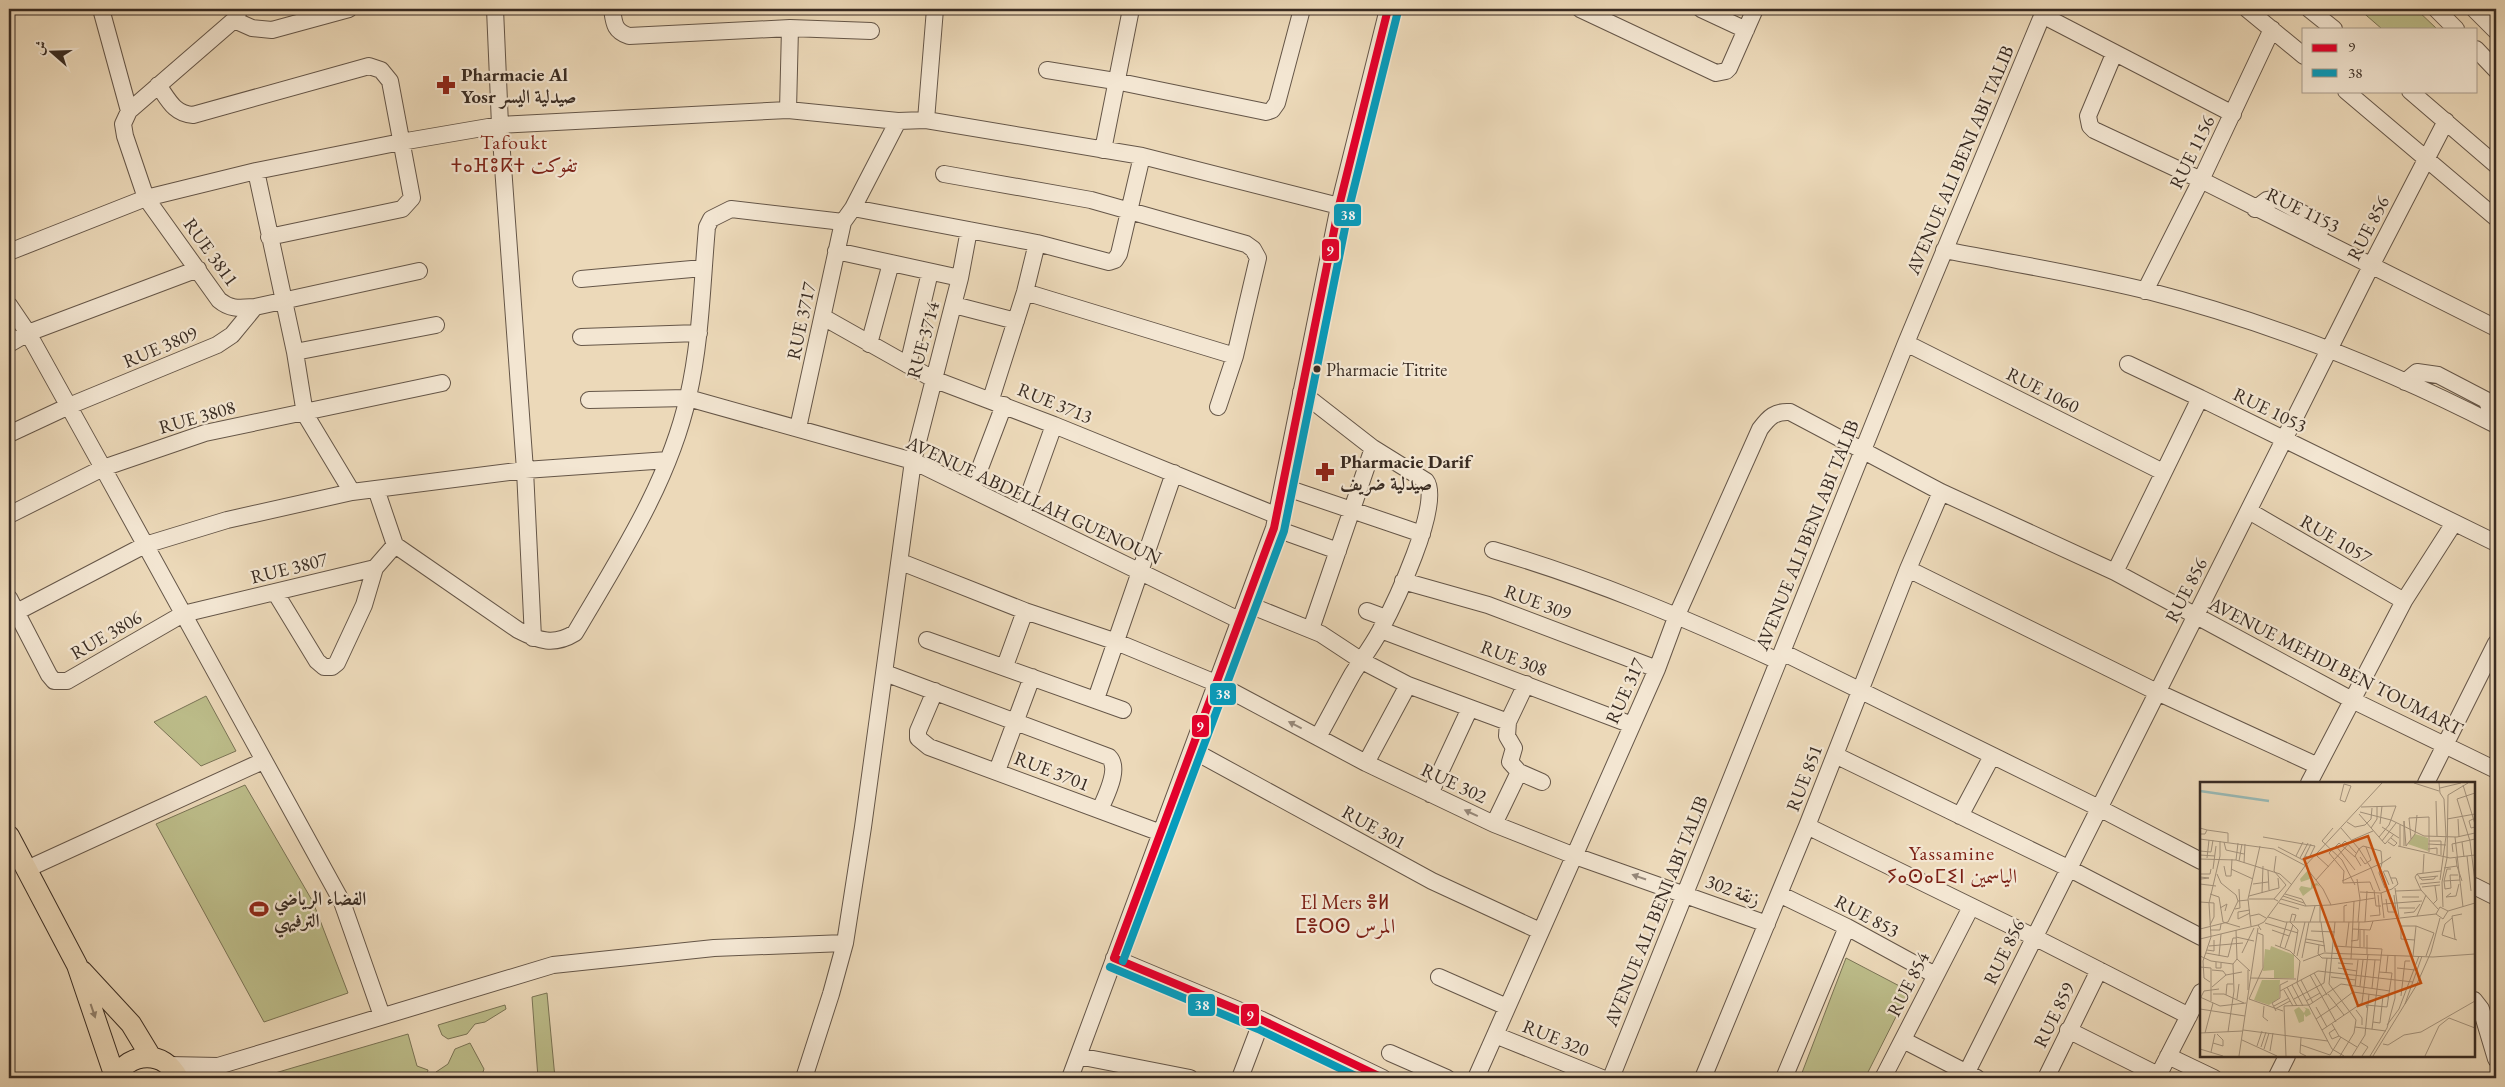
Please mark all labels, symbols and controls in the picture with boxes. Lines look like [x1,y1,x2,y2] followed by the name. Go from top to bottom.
[28,28,78,78] north arrow
[2302,28,2478,92] legend
[2348,37,2355,56] text: 9
[29,38,51,57] text: ش
[1900,42,2020,279] street label: AVENUE ALI BENI ABI TALIB
[461,62,577,109] place label: Pharmacie Al Yosr صيدلية اليسر
[2348,63,2362,82] text: 38
[435,74,457,96] pharmacy icon: Pharmacie Al Yosr صيدلية اليسر
[2164,111,2220,193] street label: RUE 1156
[451,129,577,178] district label: Tafoukt ⵜⴰⴼⵓⴽⵜ تفوكت
[2262,182,2344,238] street label: RUE 1153
[2341,191,2395,265] street label: RUE 856
[1333,203,1362,227] line badge: 38
[1341,206,1355,224] text: 38
[178,213,244,291] street label: RUE 3811
[1321,238,1340,262] line badge: 9
[1326,241,1334,259] text: 9
[781,279,822,362] street label: RUE 3717
[901,298,945,381] street label: RUE 3714
[119,320,201,374] street label: RUE 3809
[1326,358,1447,381] place label: Pharmacie Titrite
[2002,361,2084,419] street label: RUE 1060
[1312,364,1322,374] marker: Pharmacie Titrite
[1014,377,1096,429] street label: RUE 3713
[2229,382,2311,438] street label: RUE 1053
[156,394,238,440] street label: RUE 3808
[1749,416,1865,655] street label: AVENUE ALI BENI ABI TALIB
[902,429,1166,570] street label: AVENUE ABDELLAH GUENOUN
[1340,449,1473,496] place label: Pharmacie Darif صيدلية ضريف
[1314,461,1336,483] pharmacy icon: Pharmacie Darif صيدلية ضريف
[2296,509,2377,570] street label: RUE 1057
[248,546,331,590] street label: RUE 3807
[2159,553,2213,627] street label: RUE 856
[1501,578,1575,626] street label: RUE 309
[2204,590,2467,741] street label: AVENUE MEHDI BEN TOUMART
[66,605,146,665] street label: RUE 3806
[1477,634,1551,682] street label: RUE 308
[1599,653,1651,728] street label: RUE 317
[1209,682,1237,706] line badge: 38
[1216,685,1230,703] text: 38
[1191,714,1210,738] line badge: 9
[1196,717,1204,735] text: 9
[1287,721,1302,729] one-way arrow
[1780,741,1828,815] street label: RUE 851
[1011,745,1093,797] street label: RUE 3701
[1417,757,1491,809] street label: RUE 302
[2200,782,2475,1057] inset map
[1598,792,1714,1031] street label: AVENUE ALI BENI ABI TALIB
[1338,799,1410,855] street label: RUE 301
[1464,809,1478,817] one-way arrow
[1887,840,2017,889] district label: Yassamine ⵢⴰⵙⴰⵎⵉⵏ الياسمين
[1702,868,1764,912] street label: زنقة 302
[1631,873,1646,881] one-way arrow
[274,886,367,938] place label: الفضاء الرياضي الترفيهي
[1295,888,1395,939] district label: El Mers ⴻⵍ ⵎⴻⵔⵙ المرس
[1830,889,1904,943] street label: RUE 853
[248,898,270,920] sports icon: الفضاء الرياضي الترفيهي
[1978,915,2030,989] street label: RUE 856
[1881,947,1935,1021] street label: RUE 854
[2028,978,2080,1052] street label: RUE 859
[1187,993,1216,1017] line badge: 38
[1195,996,1209,1014] text: 38
[1240,1003,1260,1027] line badge: 9
[89,1004,97,1019] one-way arrow
[1246,1006,1254,1024] text: 9
[1519,1013,1593,1063] street label: RUE 320

